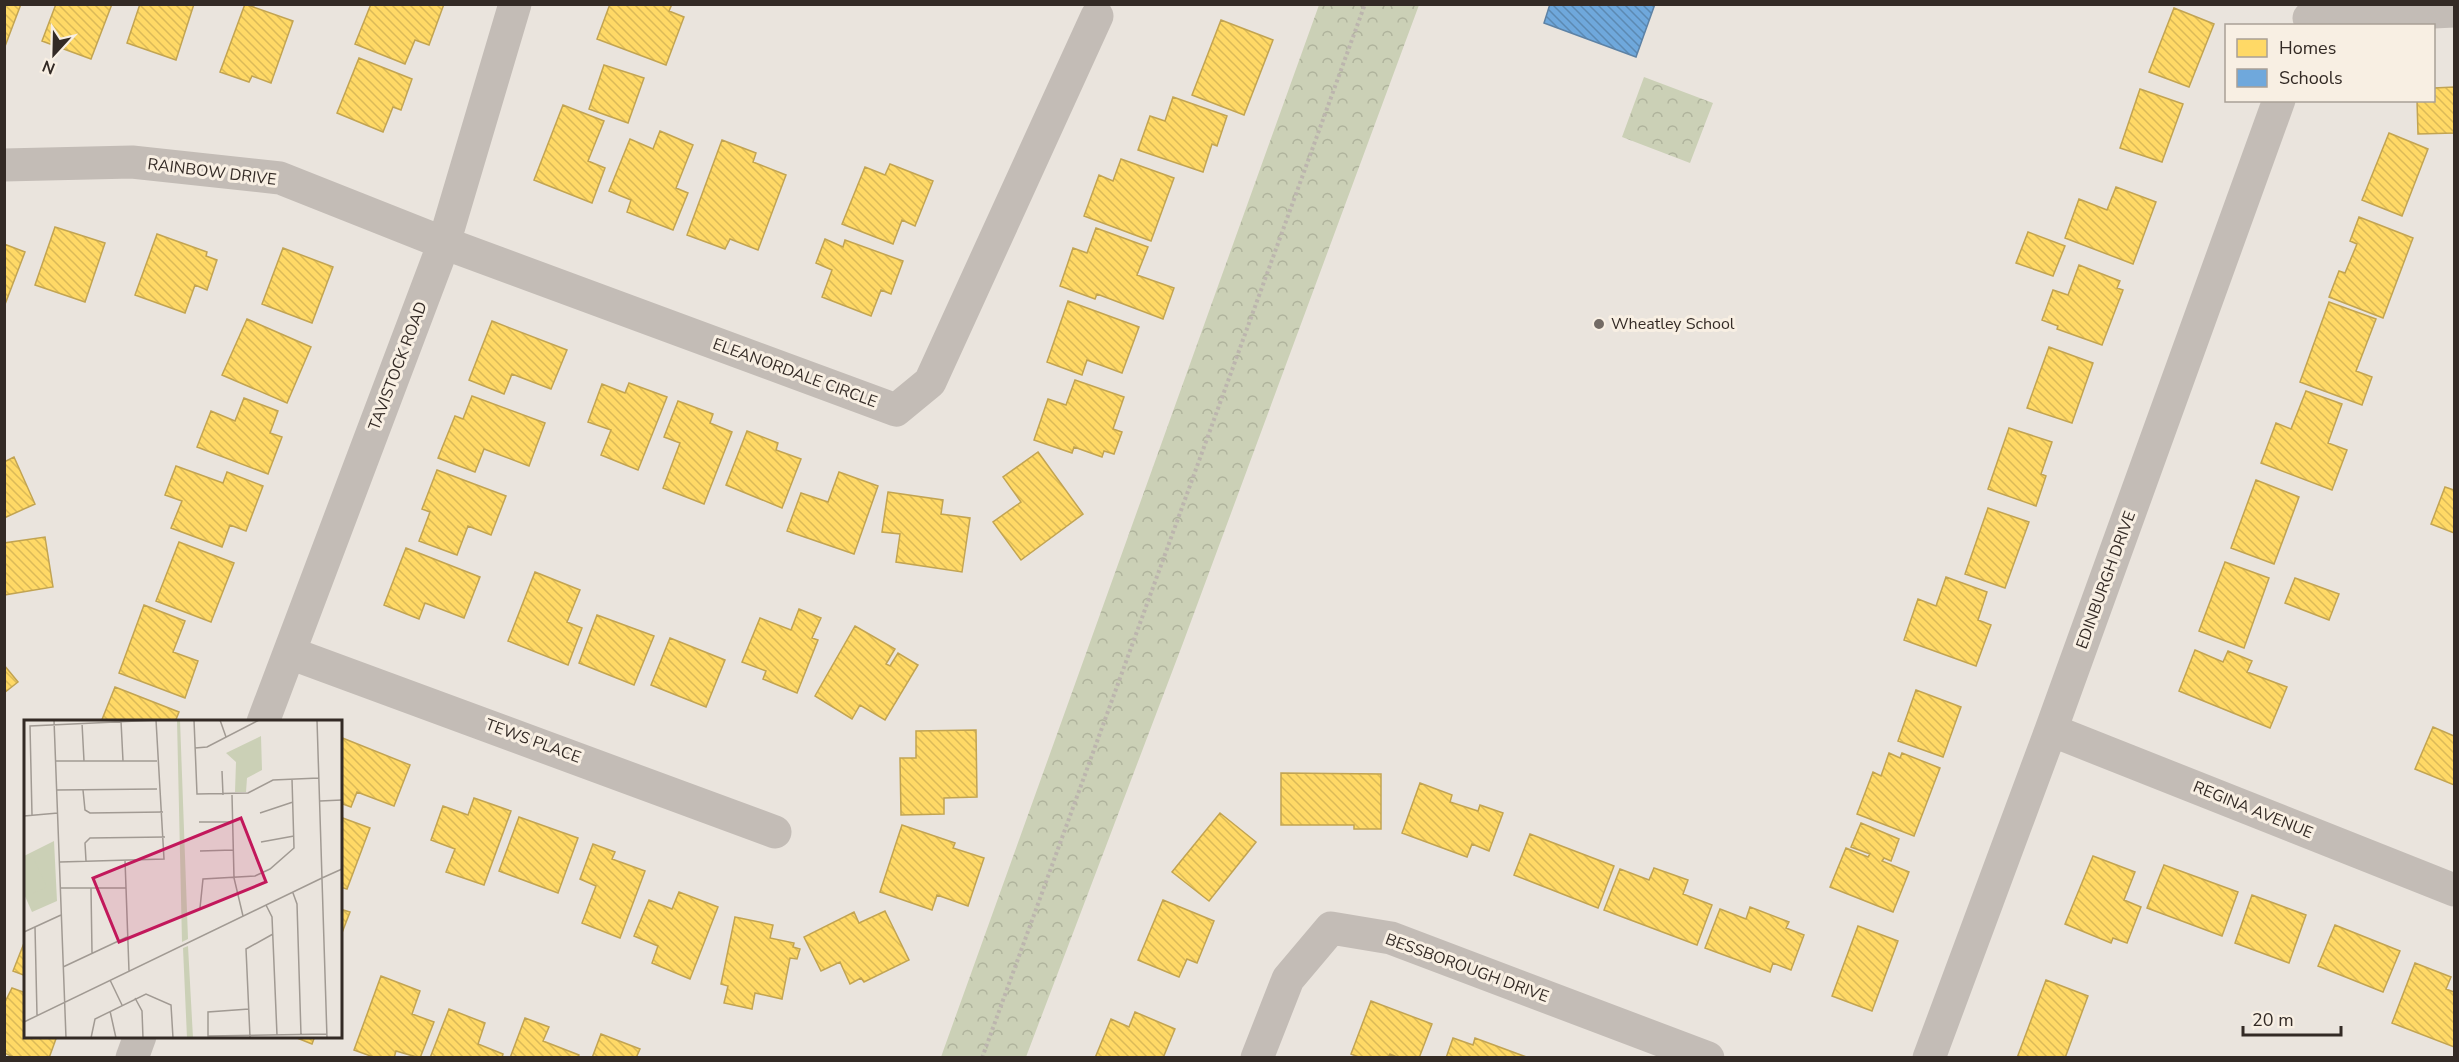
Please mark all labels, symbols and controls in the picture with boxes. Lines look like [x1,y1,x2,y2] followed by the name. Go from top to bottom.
[24,24,84,84] north arrow
[2225,24,2435,102] legend
[2279,36,2336,60] text: Homes
[39,55,58,79] text: N
[2279,66,2343,90] text: Schools
[146,153,278,191] street label: RAINBOW DRIVE
[363,298,433,434] street label: TAVISTOCK ROAD
[1611,313,1735,335] place label: Wheatley School
[1592,317,1606,331] marker: Wheatley School
[710,333,880,413] street label: ELEANORDALE CIRCLE
[2071,508,2141,652] street label: EDINBURGH DRIVE
[482,714,584,768] street label: TEWS PLACE
[24,720,342,1038] inset map
[2190,776,2316,844] street label: REGINA AVENUE
[1382,928,1552,1008] street label: BESSBOROUGH DRIVE
[2243,999,2340,1037] scale bar
[2252,1008,2294,1032] text: 20 m

